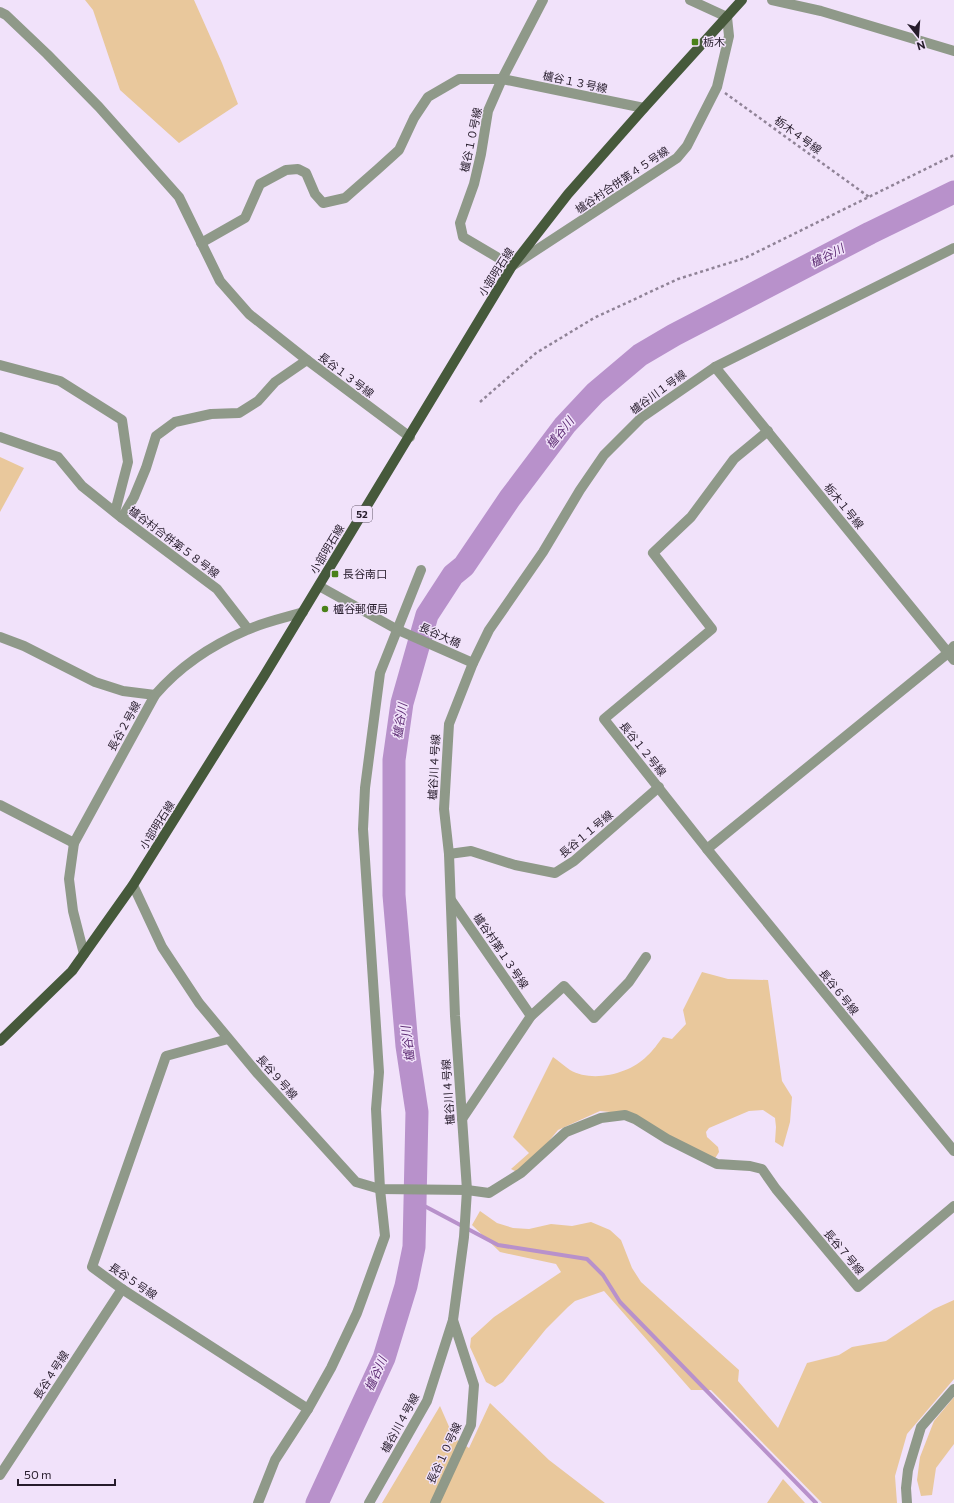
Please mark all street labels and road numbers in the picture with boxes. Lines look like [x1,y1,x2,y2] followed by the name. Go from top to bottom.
[541,68,609,95] street label: 櫨谷１３号線
[457,106,484,174] street label: 櫨谷１０号線
[772,113,824,156] street label: 栃木４号線
[572,143,671,216] street label: 櫨谷村合併第４５号線
[475,245,516,298] street label: 小部明石線
[316,350,377,400] street label: 長谷１３号線
[627,367,688,416] street label: 櫨谷川１号線
[822,480,867,531] street label: 栃木１号線
[126,503,222,580] street label: 櫨谷村合併第５８号線
[352,506,372,522] road number: 52
[307,522,346,576] street label: 小部明石線
[417,620,463,649] street label: 長谷大橋
[105,699,143,753] street label: 長谷２号線
[618,719,669,778] street label: 長谷１２号線
[425,734,442,800] street label: 櫨谷川４号線
[136,798,177,852] street label: 小部明石線
[556,807,615,860] street label: 長谷１１号線
[471,911,531,991] street label: 櫨谷村第１３号線
[817,966,862,1017] street label: 長谷６号線
[254,1052,301,1101] street label: 長谷９号線
[439,1059,456,1125] street label: 櫨谷川４号線
[822,1226,867,1277] street label: 長谷７号線
[107,1260,160,1301] street label: 長谷５号線
[30,1348,71,1401] street label: 長谷４号線
[378,1391,421,1455] street label: 櫨谷川４号線
[424,1420,463,1485] street label: 長谷１０号線

